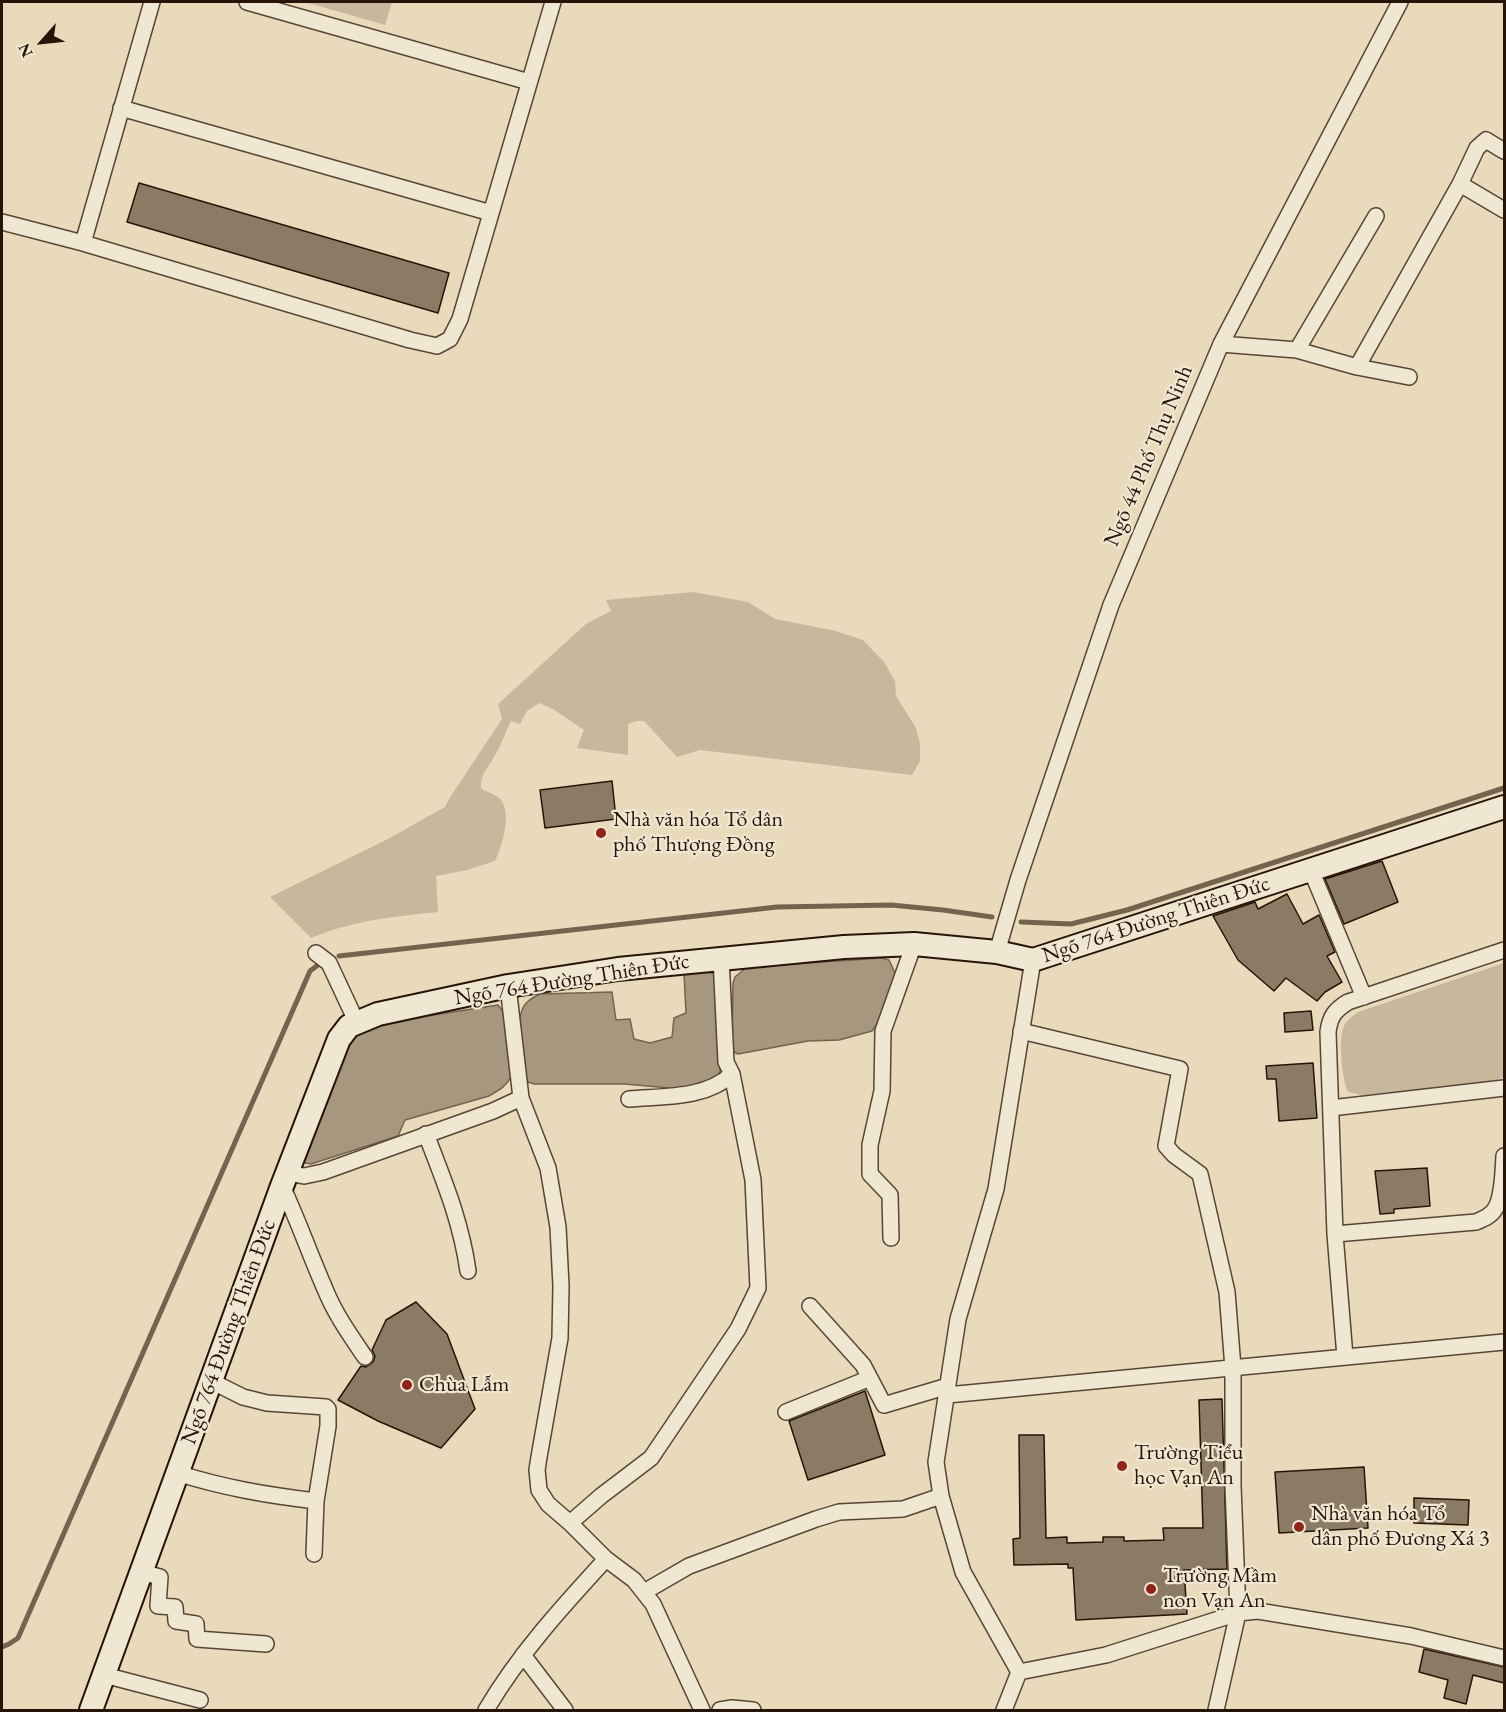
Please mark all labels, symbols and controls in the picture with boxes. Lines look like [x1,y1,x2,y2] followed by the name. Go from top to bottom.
[12,12,72,72] north arrow
[13,40,38,61] text: N
[1099,361,1199,551] street label: Ngõ 44 Phố Thụ Ninh
[613,807,783,858] place label: Nhà văn hóa Tổ dân phố Thượng Đồng
[594,826,608,840] marker: Nhà văn hóa Tổ dân phố Thượng Đồng
[1039,871,1273,969] street label: Ngõ 764 Đường Thiên Đức
[452,948,692,1012] street label: Ngõ 764 Đường Thiên Đức
[176,1216,282,1448] street label: Ngõ 764 Đường Thiên Đức
[419,1372,509,1398] place label: Chùa Lẫm
[400,1378,414,1392] marker: Chùa Lẫm
[1134,1440,1243,1492] place label: Trường Tiểu học Vạn An
[1115,1459,1129,1473] marker: Trường Tiểu học Vạn An
[1311,1501,1490,1552] place label: Nhà văn hóa Tổ dân phố Đương Xá 3
[1292,1520,1306,1534] marker: Nhà văn hóa Tổ dân phố Đương Xá 3
[1163,1563,1277,1615] place label: Trường Mầm non Vạn An
[1144,1582,1158,1596] marker: Trường Mầm non Vạn An

